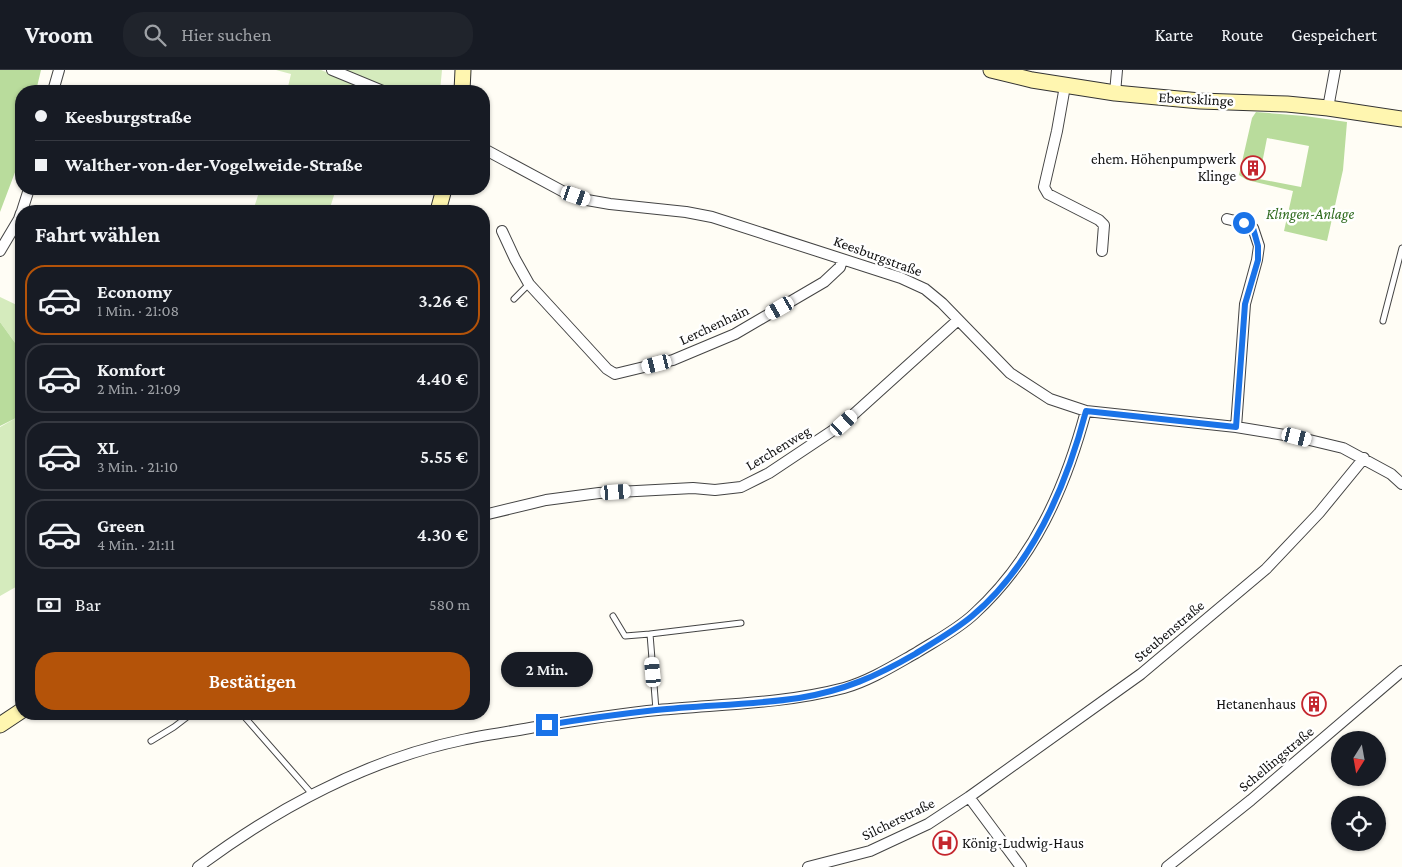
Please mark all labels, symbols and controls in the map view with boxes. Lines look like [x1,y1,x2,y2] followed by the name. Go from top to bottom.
[123,12,473,57] search box
[25,21,93,48] text: Vroom
[141,21,169,49] icon: search
[181,24,271,45] text: Hier suchen
[1155,25,1193,45] text: Karte
[1221,25,1263,45] text: Route
[1291,25,1377,45] text: Gespeichert
[1158,89,1234,110] street label: Ebertsklinge
[65,106,192,127] text: Keesburgstraße
[1091,151,1237,185] place label: ehem. Höhenpumpwerk Klinge
[65,154,363,175] text: Walther-von-der-Vogelweide-Straße
[1240,155,1266,181] building icon: ehem. Höhenpumpwerk Klinge
[559,184,592,208] car
[1266,206,1354,223] park label: Klingen-Anlage
[1233,212,1255,234] route start
[35,222,160,247] text: Fahrt wählen
[831,233,925,281] street label: Keesburgstraße
[37,278,82,323] icon: car
[97,281,172,302] text: Economy
[419,290,468,311] text: 3.26 €
[763,294,796,322] car
[97,302,179,319] text: 1 Min. · 21:08
[677,302,751,348] street label: Lerchenhain
[640,353,673,375] car
[37,356,82,401] icon: car
[97,359,165,380] text: Komfort
[416,368,468,389] text: 4.40 €
[97,380,181,397] text: 2 Min. · 21:09
[827,407,860,439] car
[743,422,814,474] street label: Lerchenweg
[1280,426,1313,448] car
[37,434,82,479] icon: car
[97,437,119,458] text: XL
[420,446,468,467] text: 5.55 €
[97,458,178,475] text: 3 Min. · 21:10
[600,483,631,501] car
[37,512,82,557] icon: car
[97,515,145,536] text: Green
[417,524,468,545] text: 4.30 €
[97,536,175,553] text: 4 Min. · 21:11
[35,591,63,619] icon: cash
[75,594,101,615] text: Bar
[429,596,470,613] text: 580 m
[1131,597,1208,665] street label: Steubenstraße
[35,652,470,710] button: Bestätigen
[501,652,593,688] callout: 2 Min.
[644,656,661,688] car
[526,661,568,678] text: 2 Min.
[1301,691,1327,717] building icon: Hetanenhaus
[1216,696,1296,712] place label: Hetanenhaus
[536,714,558,736] route end
[1235,723,1318,796] street label: Schellingstraße
[1331,731,1386,786] north arrow
[1331,731,1386,851] map controls
[859,794,937,843] street label: Silcherstraße
[1331,796,1386,851] button: locate
[932,830,958,856] hospital icon: König-Ludwig-Haus
[962,835,1084,852] place label: König-Ludwig-Haus

